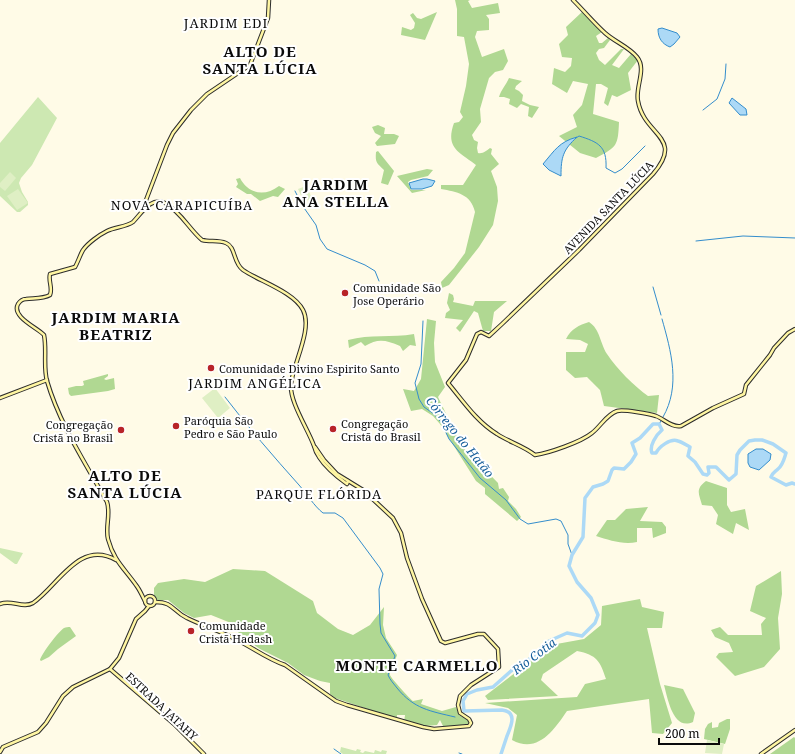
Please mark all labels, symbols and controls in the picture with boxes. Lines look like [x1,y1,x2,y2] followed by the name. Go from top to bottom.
[183,14,268,32] district label: JARDIM EDI
[203,41,317,78] district label: ALTO DE SANTA LÚCIA
[560,157,657,257] street label: AVENIDA SANTA LÚCIA
[282,174,390,211] district label: JARDIM ANA STELLA
[111,196,253,214] district label: NOVA CARAPICUÍBA
[352,280,441,308] place label: Comunidade São Jose Operário
[340,288,350,298] marker: Comunidade São Jose Operário
[50,307,181,344] district label: JARDIM MARIA BEATRIZ
[219,361,400,376] place label: Comunidade Divino Espirito Santo
[206,363,216,373] marker: Comunidade Divino Espirito Santo
[187,374,322,392] district label: JARDIM ANGÉLICA
[422,393,498,481] water label: Córrego do Hatão
[184,413,277,441] place label: Paróquia São Pedro e São Paulo
[341,416,421,444] place label: Congregação Cristã do Brasil
[33,417,114,445] place label: Congregação Cristã no Brasil
[171,421,181,431] marker: Paróquia São Pedro e São Paulo
[328,424,338,434] marker: Congregação Cristã do Brasil
[116,425,126,435] marker: Congregação Cristã no Brasil
[68,465,182,502] district label: ALTO DE SANTA LÚCIA
[256,485,382,503] district label: PARQUE FLÓRIDA
[199,618,272,646] place label: Comunidade Cristã Hadash
[186,626,196,636] marker: Comunidade Cristã Hadash
[508,634,560,679] water label: Rio Cotia
[336,655,498,675] district label: MONTE CARMELLO
[123,669,201,743] street label: ESTRADA JATAHY
[659,720,719,746] scale bar
[665,725,700,742] text: 200 m

